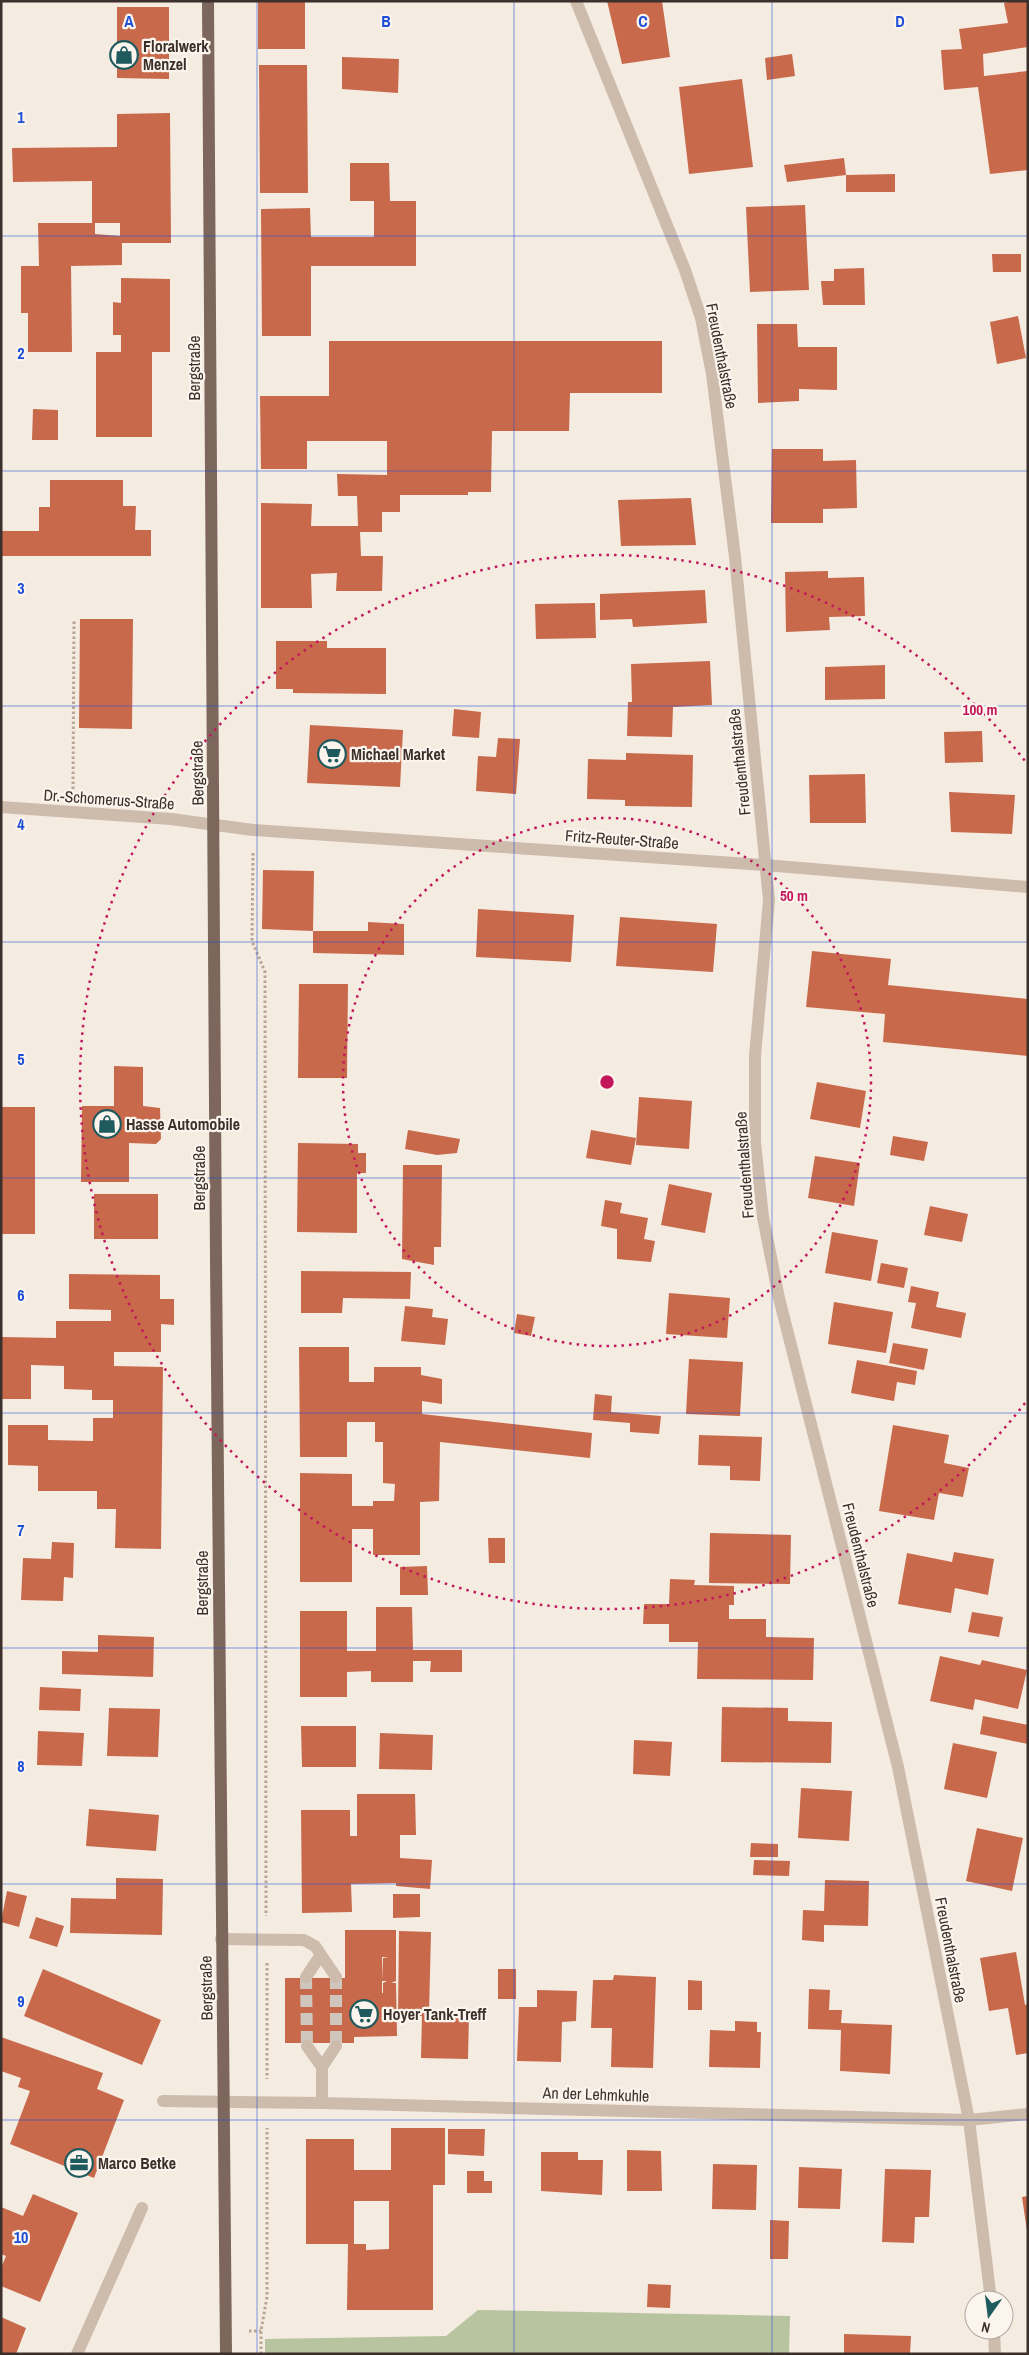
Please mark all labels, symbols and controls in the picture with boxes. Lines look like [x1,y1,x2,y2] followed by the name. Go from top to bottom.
[124,10,134,32] text: A
[381,10,391,32] text: B
[638,10,648,32] text: C
[895,10,905,32] text: D
[143,35,209,75] place label: Floralwerk Menzel
[109,40,139,70] shop icon: Floralwerk Menzel
[17,106,25,128] text: 1
[701,301,743,411] street label: Freudenthalstraße
[183,336,205,400] street label: Bergstraße
[17,342,25,364] text: 2
[17,577,25,599] text: 3
[963,699,997,720] text: 100 m
[722,708,756,816] street label: Freudenthalstraße
[317,739,347,769] supermarket icon: Michael Market
[185,740,209,806] street label: Bergstraße
[351,743,446,765] place label: Michael Market
[43,783,175,815] street label: Dr.-Schomerus-Straße
[17,813,25,835] text: 4
[565,824,679,854] street label: Fritz-Reuter-Straße
[780,885,808,906] text: 50 m
[17,1048,25,1070] text: 5
[598,1073,616,1091] centre of rings
[92,1109,122,1139] shop icon: Hasse Automobile
[729,1111,759,1219] street label: Freudenthalstraße
[126,1113,240,1135] place label: Hasse Automobile
[188,1146,210,1210] street label: Bergstraße
[17,1284,25,1306] text: 6
[837,1500,885,1610] street label: Freudenthalstraße
[17,1519,25,1541] text: 7
[191,1551,213,1615] street label: Bergstraße
[17,1755,25,1777] text: 8
[930,1895,972,2005] street label: Freudenthalstraße
[194,1955,218,2021] street label: Bergstraße
[17,1990,25,2012] text: 9
[349,1999,379,2029] supermarket icon: Hoyer Tank-Treff
[383,2003,487,2025] place label: Hoyer Tank-Treff
[541,2081,650,2107] street label: An der Lehmkuhle
[64,2148,94,2178] office icon: Marco Betke
[98,2152,176,2174] place label: Marco Betke
[14,2226,28,2248] text: 10
[964,2290,1014,2340] north arrow
[980,2318,992,2337] text: N

